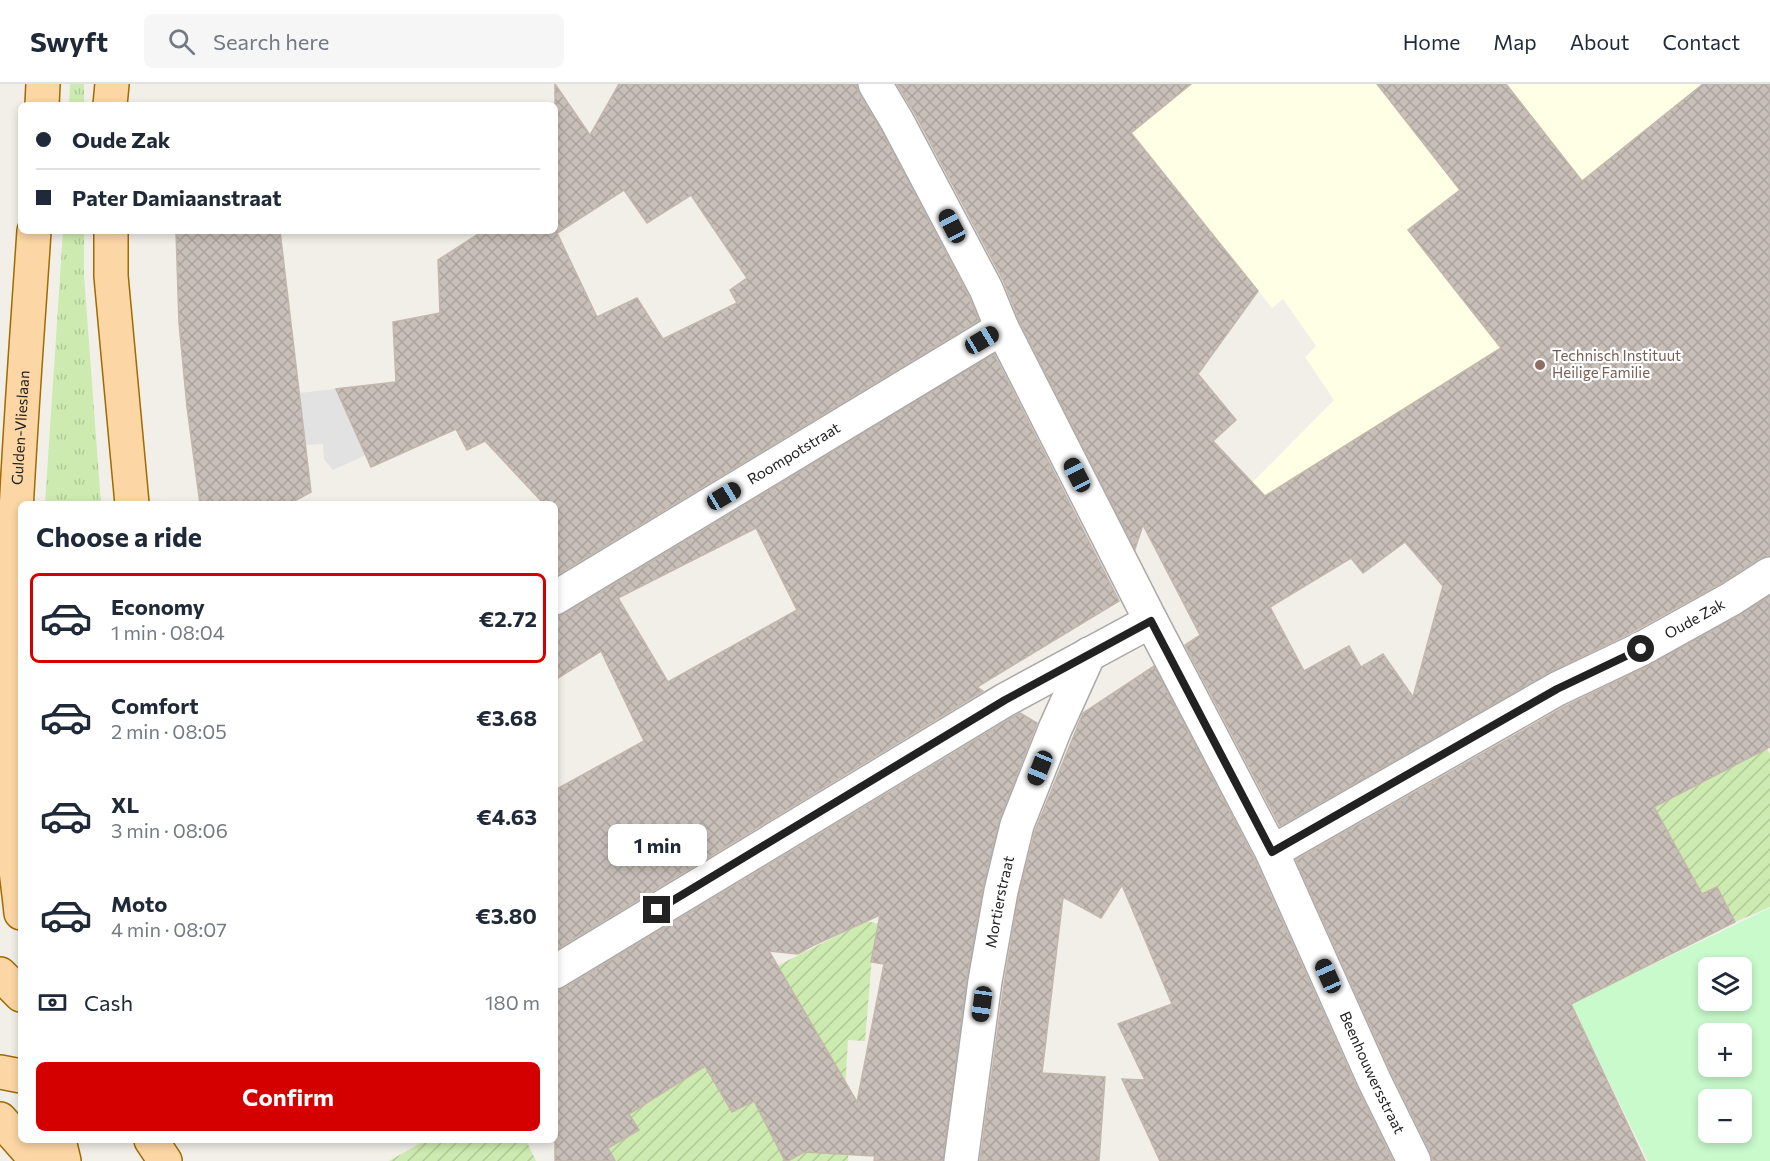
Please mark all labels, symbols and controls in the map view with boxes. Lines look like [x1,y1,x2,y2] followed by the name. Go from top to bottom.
[144,14,564,68] search box
[30,24,108,58] text: Swyft
[165,25,198,58] icon: search
[213,28,329,55] text: Search here
[1403,29,1460,54] text: Home
[1493,29,1537,54] text: Map
[1570,29,1629,54] text: About
[1662,29,1740,54] text: Contact
[72,126,170,153] text: Oude Zak
[72,184,282,211] text: Pater Damiaanstraat
[936,206,968,246] car
[962,323,1002,357] car
[1552,346,1681,381] place label: Technisch Instituut Heilige Familie
[1533,358,1547,372] marker: Technisch Instituut Heilige Familie
[7,370,32,486] street label: Gulden-Vlieslaan
[744,418,843,488] street label: Roompotstraat
[1061,455,1093,495] car
[704,479,744,513] car
[36,520,202,553] text: Choose a ride
[39,591,93,645] icon: car
[111,593,205,620] text: Economy
[1661,594,1728,642] street label: Oude Zak
[479,605,537,632] text: €2.72
[111,620,225,644] text: 1 min · 08:04
[1627,635,1654,662] route start
[39,690,93,744] icon: car
[111,692,199,719] text: Comfort
[476,704,537,731] text: €3.68
[111,719,227,743] text: 2 min · 08:05
[1025,748,1055,788] car
[39,789,93,843] icon: car
[111,791,139,818] text: XL
[476,803,537,830] text: €4.63
[111,818,228,842] text: 3 min · 08:06
[608,823,706,865] callout: 1 min
[634,833,681,857] text: 1 min
[981,854,1017,949] street label: Mortierstraat
[39,888,93,942] icon: car
[111,890,167,917] text: Moto
[643,896,670,923] route end
[475,902,537,929] text: €3.80
[111,917,227,941] text: 4 min · 08:07
[1312,956,1344,996] car
[1698,957,1752,1143] map controls
[1698,957,1752,1011] button: layers
[971,985,993,1023] car
[36,986,69,1019] icon: cash
[84,989,133,1016] text: Cash
[485,990,540,1014] text: 180 m
[1336,1008,1409,1136] street label: Beenhouwersstraat
[1698,1023,1752,1077] button: +
[36,1062,540,1131] button: Confirm
[1698,1089,1752,1143] button: −

